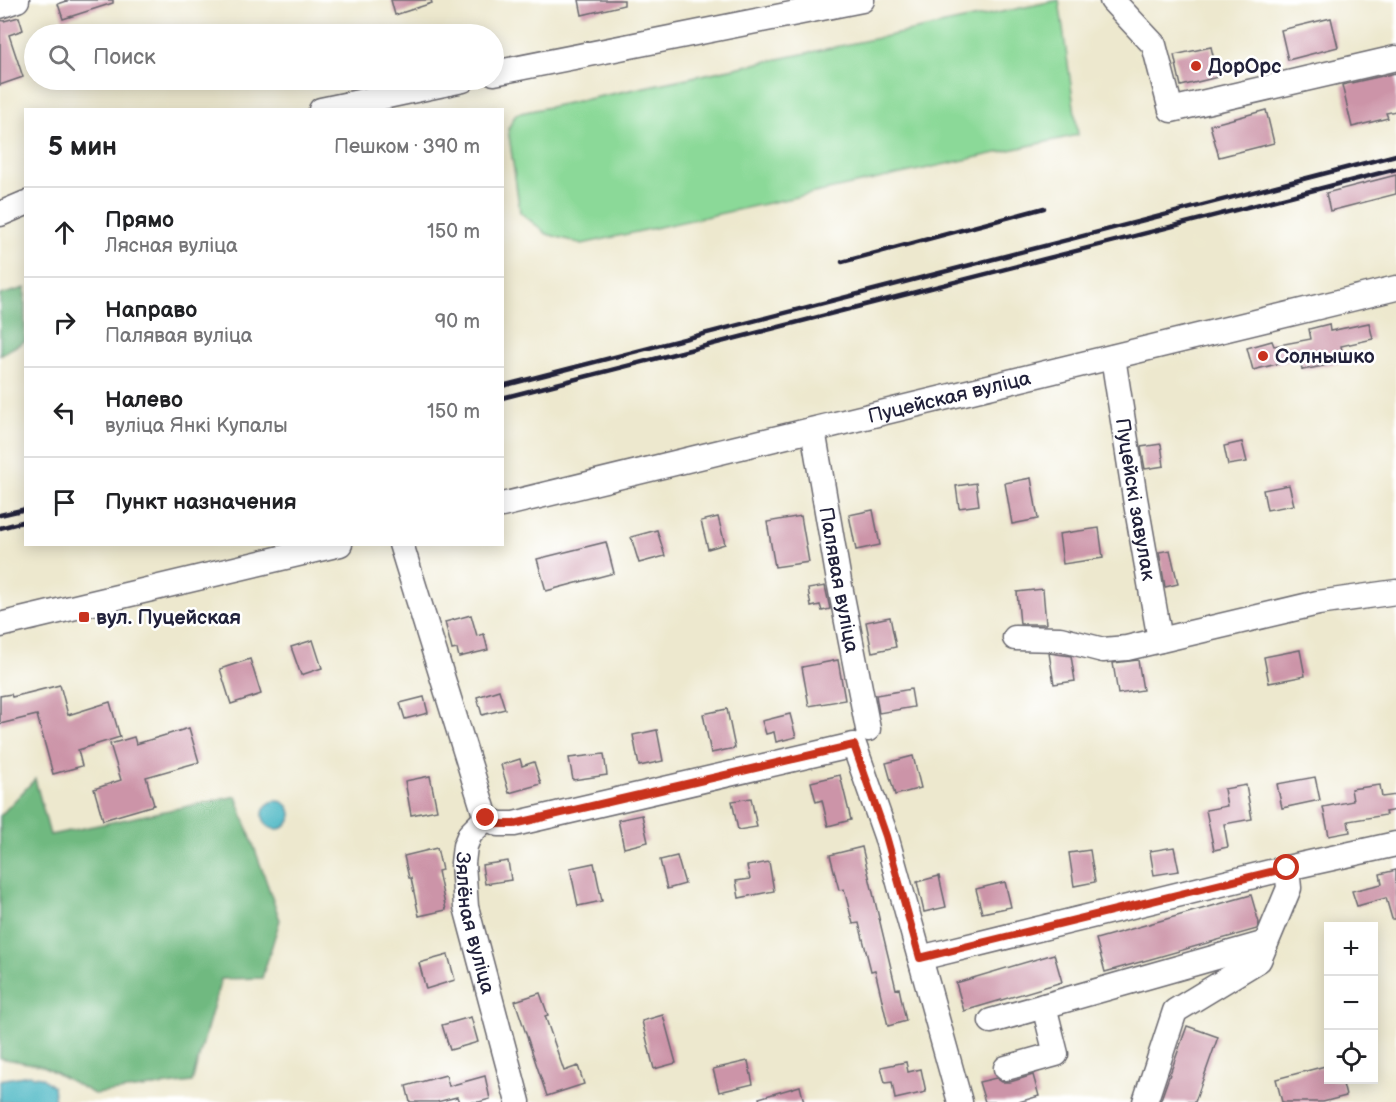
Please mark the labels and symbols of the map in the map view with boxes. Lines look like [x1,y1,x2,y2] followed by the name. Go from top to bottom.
[1208,55,1281,79] place label: ДорОрс
[1189,59,1203,73] marker: ДорОрс
[1275,345,1375,369] place label: Солнышко
[1256,349,1270,363] marker: Солнышко
[865,366,1033,429] street label: Пуцейская вуліца
[1110,416,1160,583] street label: Пуцейскі завулак
[813,505,864,655] street label: Палявая вуліца
[96,606,241,630] place label: вул. Пуцейская
[77,610,91,624] marker: вул. Пуцейская
[472,804,498,830] route end
[450,851,500,997] street label: Зялёная вуліца
[1273,854,1299,880] route start

